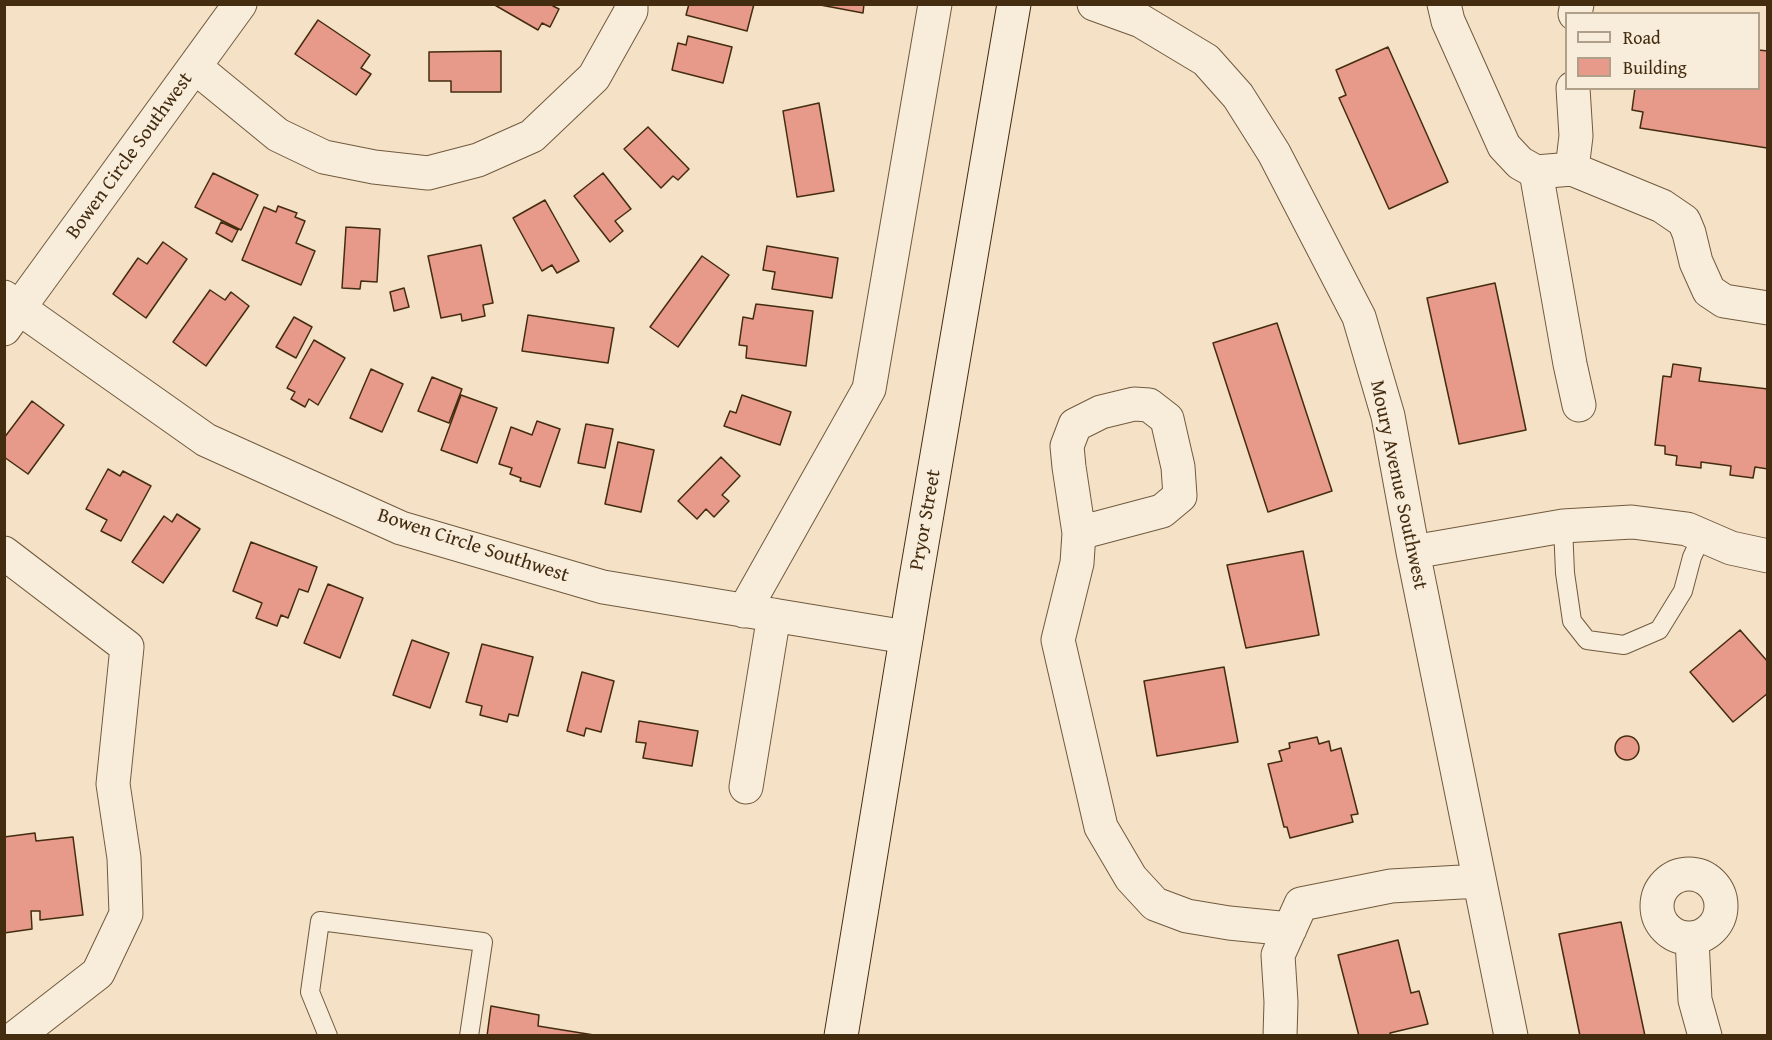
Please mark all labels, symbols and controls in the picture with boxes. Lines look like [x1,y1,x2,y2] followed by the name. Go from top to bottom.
[1565,12,1760,90] legend
[1623,24,1661,51] text: Road
[1623,54,1687,81] text: Building
[62,68,198,244] street label: Bowen Circle Southwest
[1364,378,1432,592] street label: Moury Avenue Southwest
[905,468,947,572] street label: Pryor Street
[374,504,572,588] street label: Bowen Circle Southwest

